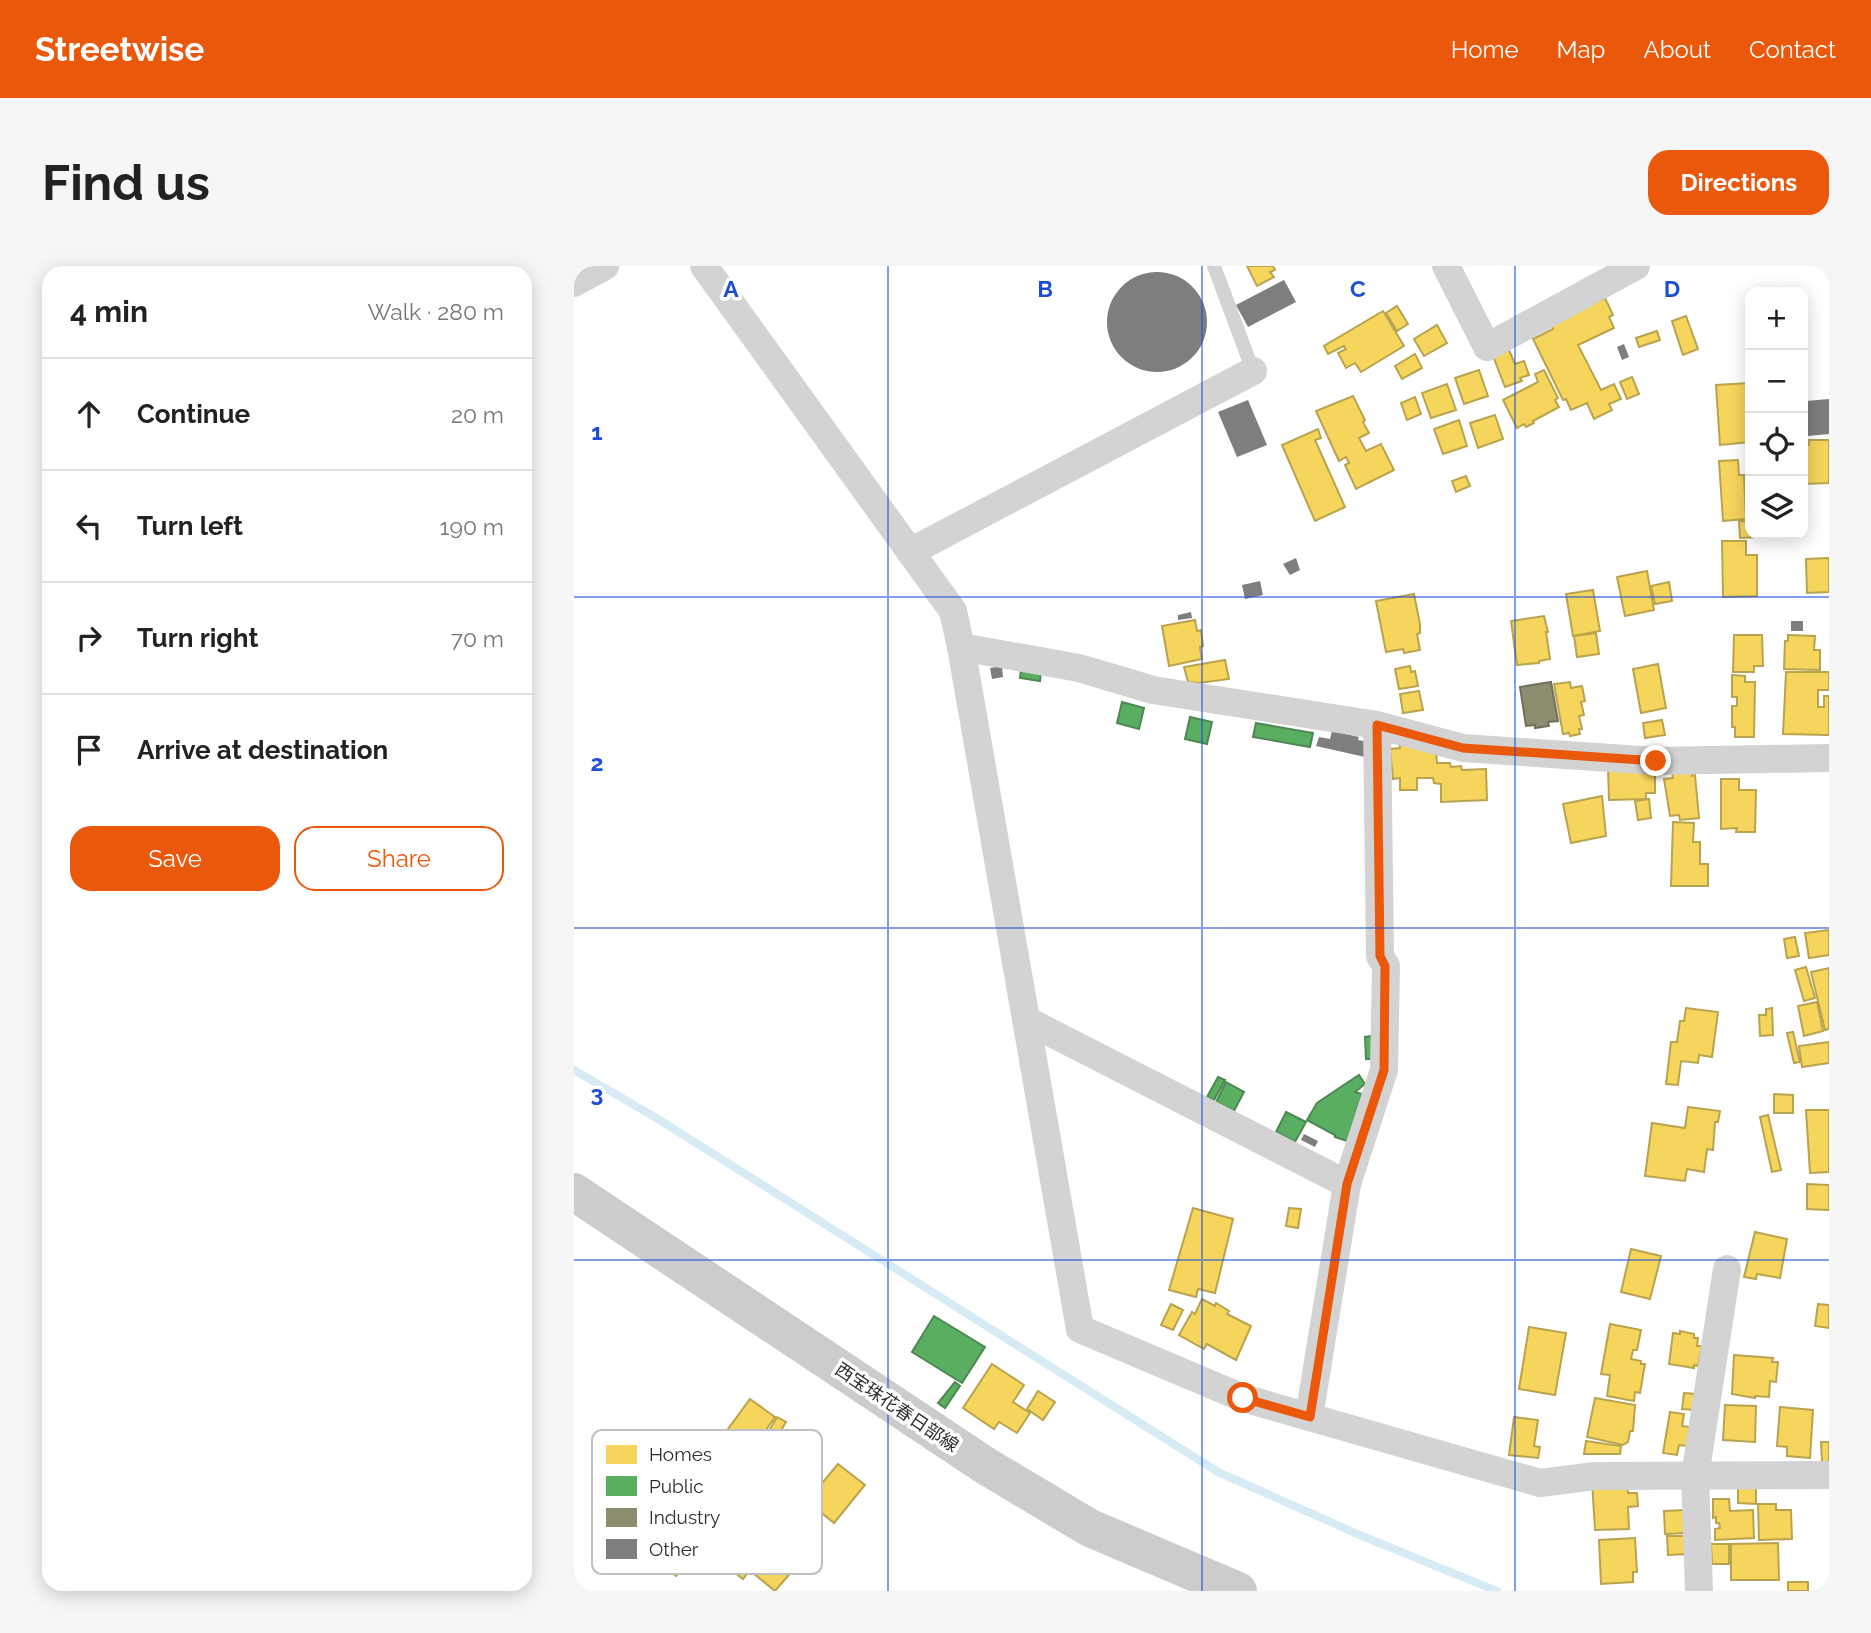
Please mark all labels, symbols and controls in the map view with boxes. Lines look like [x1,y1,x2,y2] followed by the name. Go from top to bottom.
[35,30,204,69] text: Streetwise
[1451,35,1519,64] text: Home
[1557,35,1605,64] text: Map
[1643,35,1711,64] text: About
[1749,35,1836,64] text: Contact
[1648,150,1829,215] button: Directions
[42,154,210,211] text: Find us
[723,275,739,302] text: A
[1037,275,1053,302] text: B
[1350,275,1366,302] text: C
[1664,275,1680,302] text: D
[1745,287,1808,539] map controls
[1745,287,1808,350] button: +
[70,294,148,329] text: 4 min
[367,298,504,325] text: Walk · 280 m
[1745,350,1808,413] button: −
[70,395,108,433] icon: ahead
[137,399,250,429] text: Continue
[451,401,504,428] text: 20 m
[1745,413,1808,476] button: locate
[591,418,603,445] text: 1
[1745,476,1808,539] button: layers
[70,507,108,545] icon: left
[137,511,243,541] text: Turn left
[440,513,504,540] text: 190 m
[70,619,108,657] icon: right
[137,623,258,653] text: Turn right
[451,625,504,652] text: 70 m
[70,731,108,769] icon: arrive
[137,735,388,765] text: Arrive at destination
[1640,745,1671,776] route end
[591,749,603,776] text: 2
[70,826,280,891] button: Save
[294,826,504,891] button: Share
[591,1080,603,1107] text: 3
[831,1358,963,1456] street label: 西宝珠花春日部線
[1227,1382,1258,1413] route start
[592,1430,822,1574] legend
[649,1443,712,1465] text: Homes
[649,1475,704,1497] text: Public
[649,1506,720,1528] text: Industry
[649,1538,699,1560] text: Other

